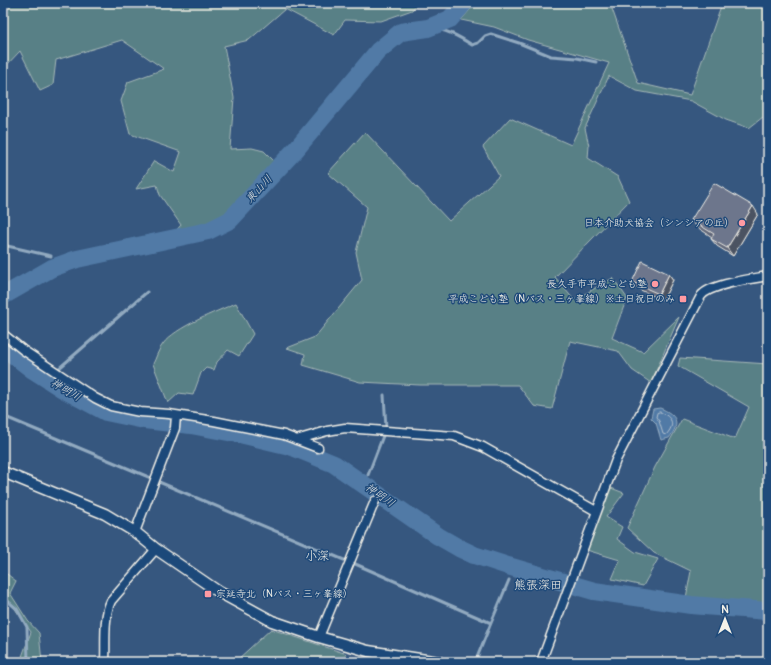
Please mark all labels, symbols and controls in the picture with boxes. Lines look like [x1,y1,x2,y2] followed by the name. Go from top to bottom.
[243,172,275,206] water label: 東山川
[584,217,734,229] place label: 日本介助犬協会（シンシアの丘）
[737,218,747,228] marker: 日本介助犬協会（シンシアの丘）
[547,278,647,290] place label: 長久手市平成こども塾
[650,279,660,289] marker: 長久手市平成こども塾
[448,293,675,305] place label: 平成こども塾（Nバス・三ヶ峯線）※土日祝日のみ
[678,294,688,304] marker: 平成こども塾（Nバス・三ヶ峯線）※土日祝日のみ
[49,376,83,404] water label: 神明川
[363,480,397,510] water label: 神明川
[305,549,329,564] district label: 小深
[514,578,562,593] district label: 熊張深田
[216,588,353,600] place label: 宗延寺北（Nバス・三ヶ峯線）
[203,589,213,599] marker: 宗延寺北（Nバス・三ヶ峯線）
[705,599,745,639] north arrow
[721,603,729,616] text: N

